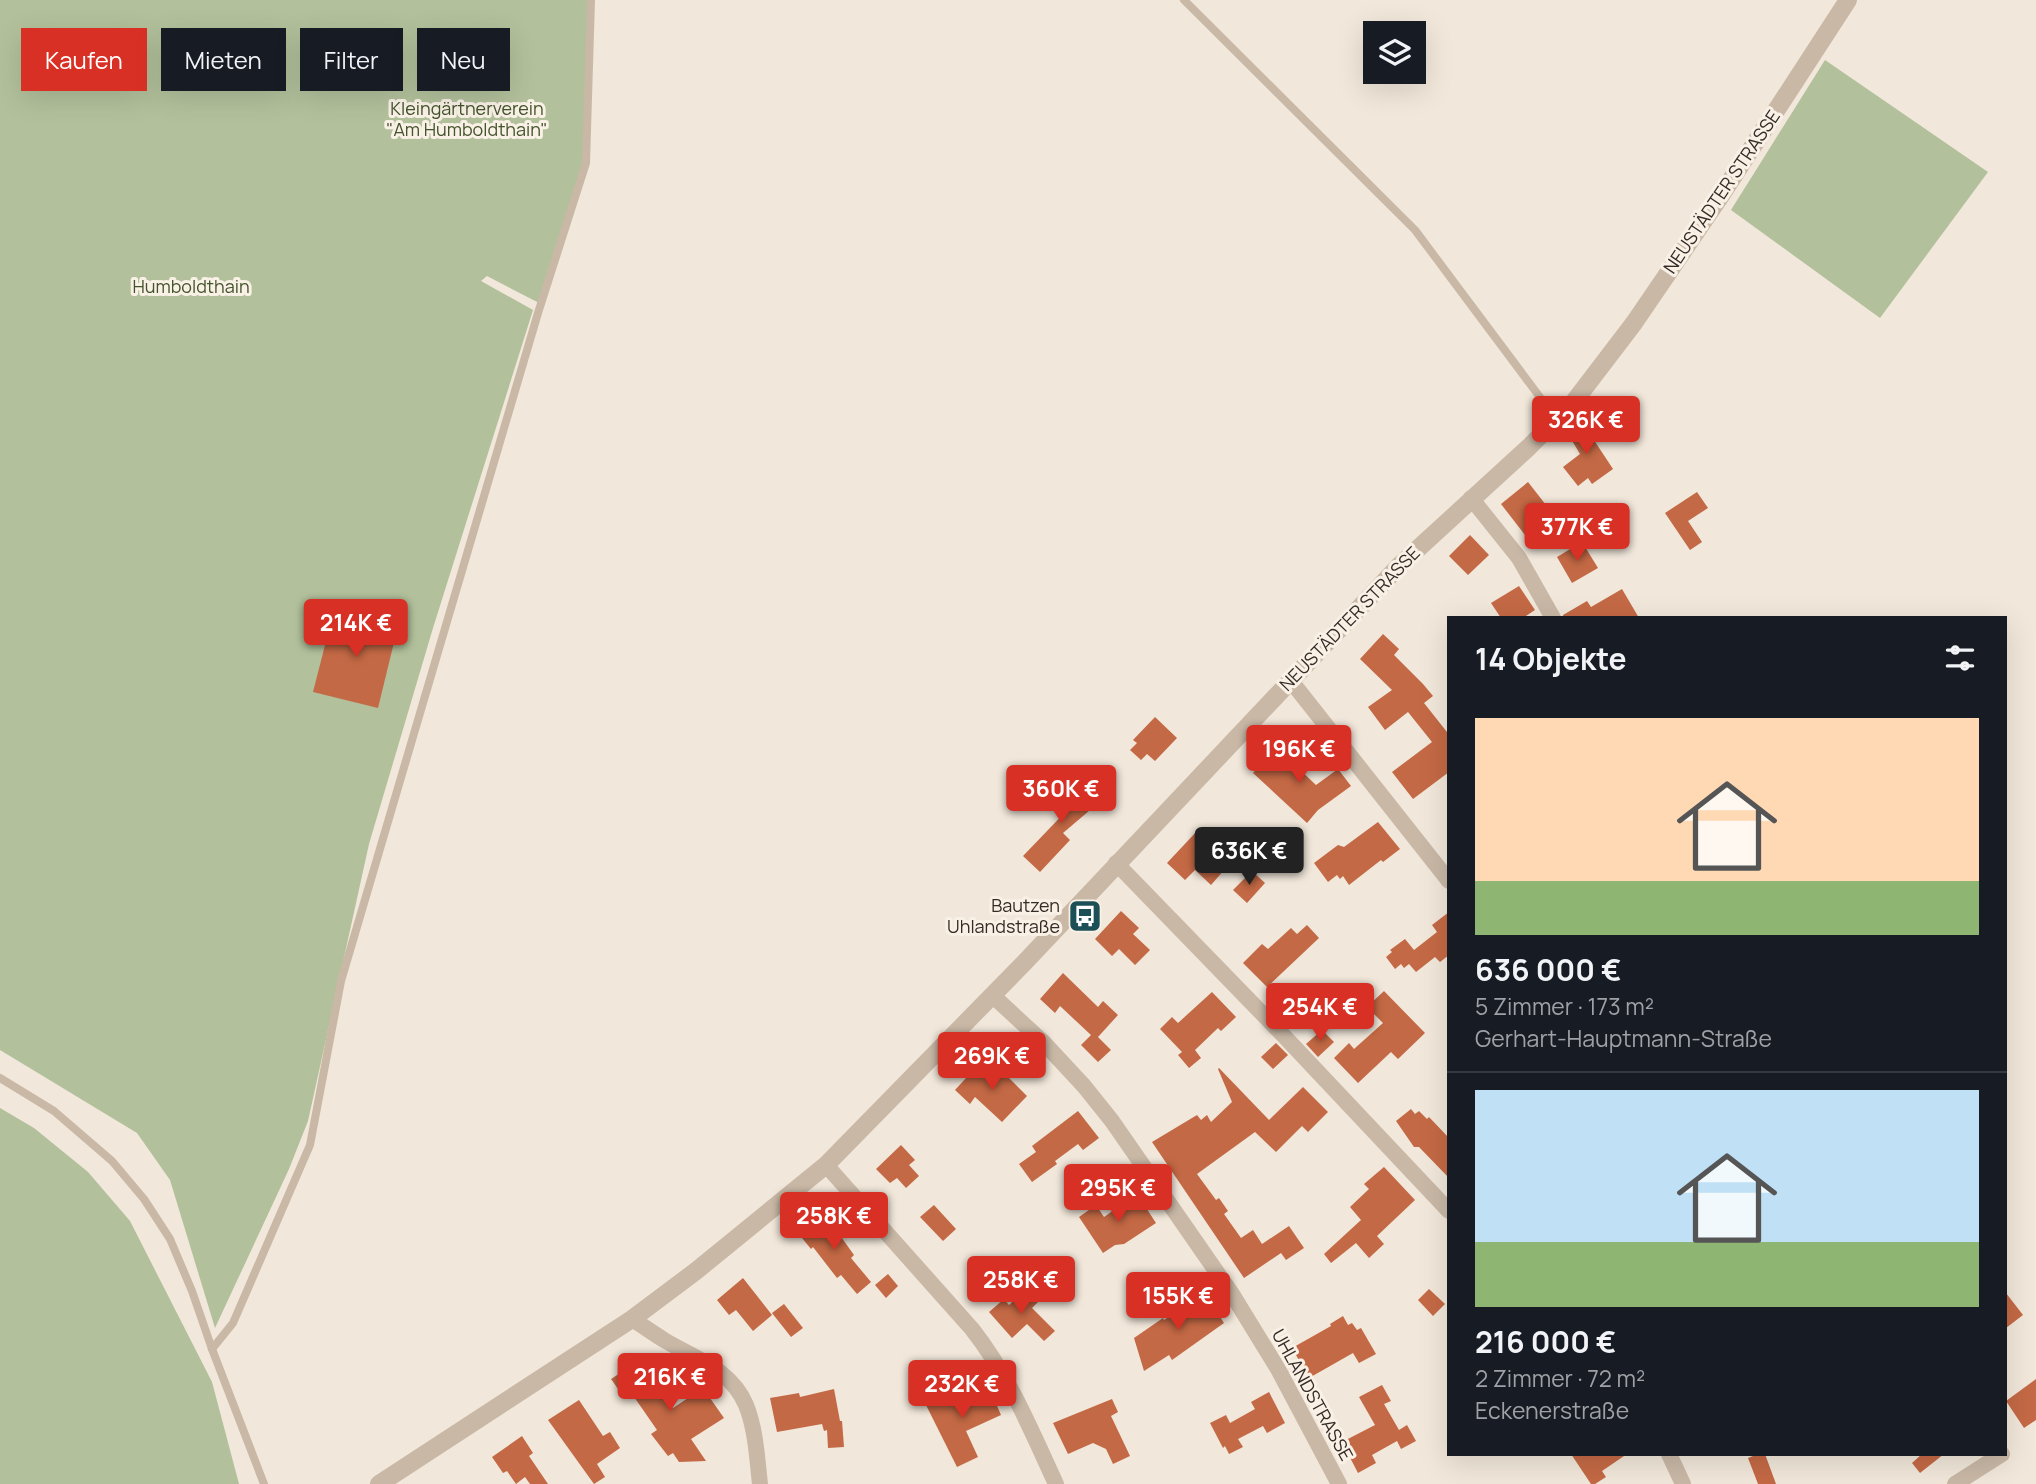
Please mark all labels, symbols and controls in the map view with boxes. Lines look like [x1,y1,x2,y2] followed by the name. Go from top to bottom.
[1363,21,1426,84] map controls
[1363,21,1426,84] button: layers
[21,28,147,91] chip: Kaufen
[161,28,286,91] chip: Mieten
[300,28,403,91] chip: Filter
[417,28,510,91] chip: Neu
[386,96,548,141] park label: Kleingärtnerverein "Am Humboldthain"
[1657,105,1785,278] street label: NEUSTÄDTER STRASSE
[132,274,250,298] park label: Humboldthain
[1529,396,1643,456] pin: 326K €
[1548,403,1624,435] text: 326K €
[1520,504,1634,563] pin: 377K €
[1541,510,1613,542] text: 377K €
[1274,541,1425,696] street label: NEUSTÄDTER STRASSE
[299,600,413,659] pin: 214K €
[320,606,392,638] text: 214K €
[1475,638,1626,679] text: 14 Objekte
[1941,639,1979,677] icon: filters
[1242,726,1356,785] pin: 196K €
[1262,732,1336,764] text: 196K €
[1664,763,1790,889] icon: home
[1004,766,1118,825] pin: 360K €
[1022,772,1100,804] text: 360K €
[1192,828,1306,887] pin: 636K €
[1211,834,1287,866] text: 636K €
[947,893,1060,938] place label: Bautzen Uhlandstraße
[1066,897,1104,935] bus stop icon: Bautzen Uhlandstraße
[1475,949,1621,990] text: 636 000 €
[1263,984,1377,1043] pin: 254K €
[1282,990,1358,1022] text: 254K €
[1475,990,1654,1022] text: 5 Zimmer · 173 m²
[1475,1022,1772,1054] text: Gerhart-Hauptmann-Straße
[935,1032,1049,1092] pin: 269K €
[954,1039,1030,1071] text: 269K €
[1664,1135,1790,1261] icon: home
[1061,1164,1175,1224] pin: 295K €
[1080,1171,1156,1203] text: 295K €
[777,1192,891,1252] pin: 258K €
[796,1199,872,1231] text: 258K €
[964,1256,1078,1316] pin: 258K €
[983,1263,1059,1295] text: 258K €
[1121,1272,1235,1332] pin: 155K €
[1142,1279,1214,1311] text: 155K €
[1475,1321,1616,1362] text: 216 000 €
[1267,1324,1359,1465] street label: UHLANDSTRASSE
[613,1354,727,1413] pin: 216K €
[634,1360,706,1392] text: 216K €
[905,1360,1019,1420] pin: 232K €
[1475,1362,1645,1394] text: 2 Zimmer · 72 m²
[924,1367,1000,1399] text: 232K €
[1475,1394,1629,1426] text: Eckenerstraße

